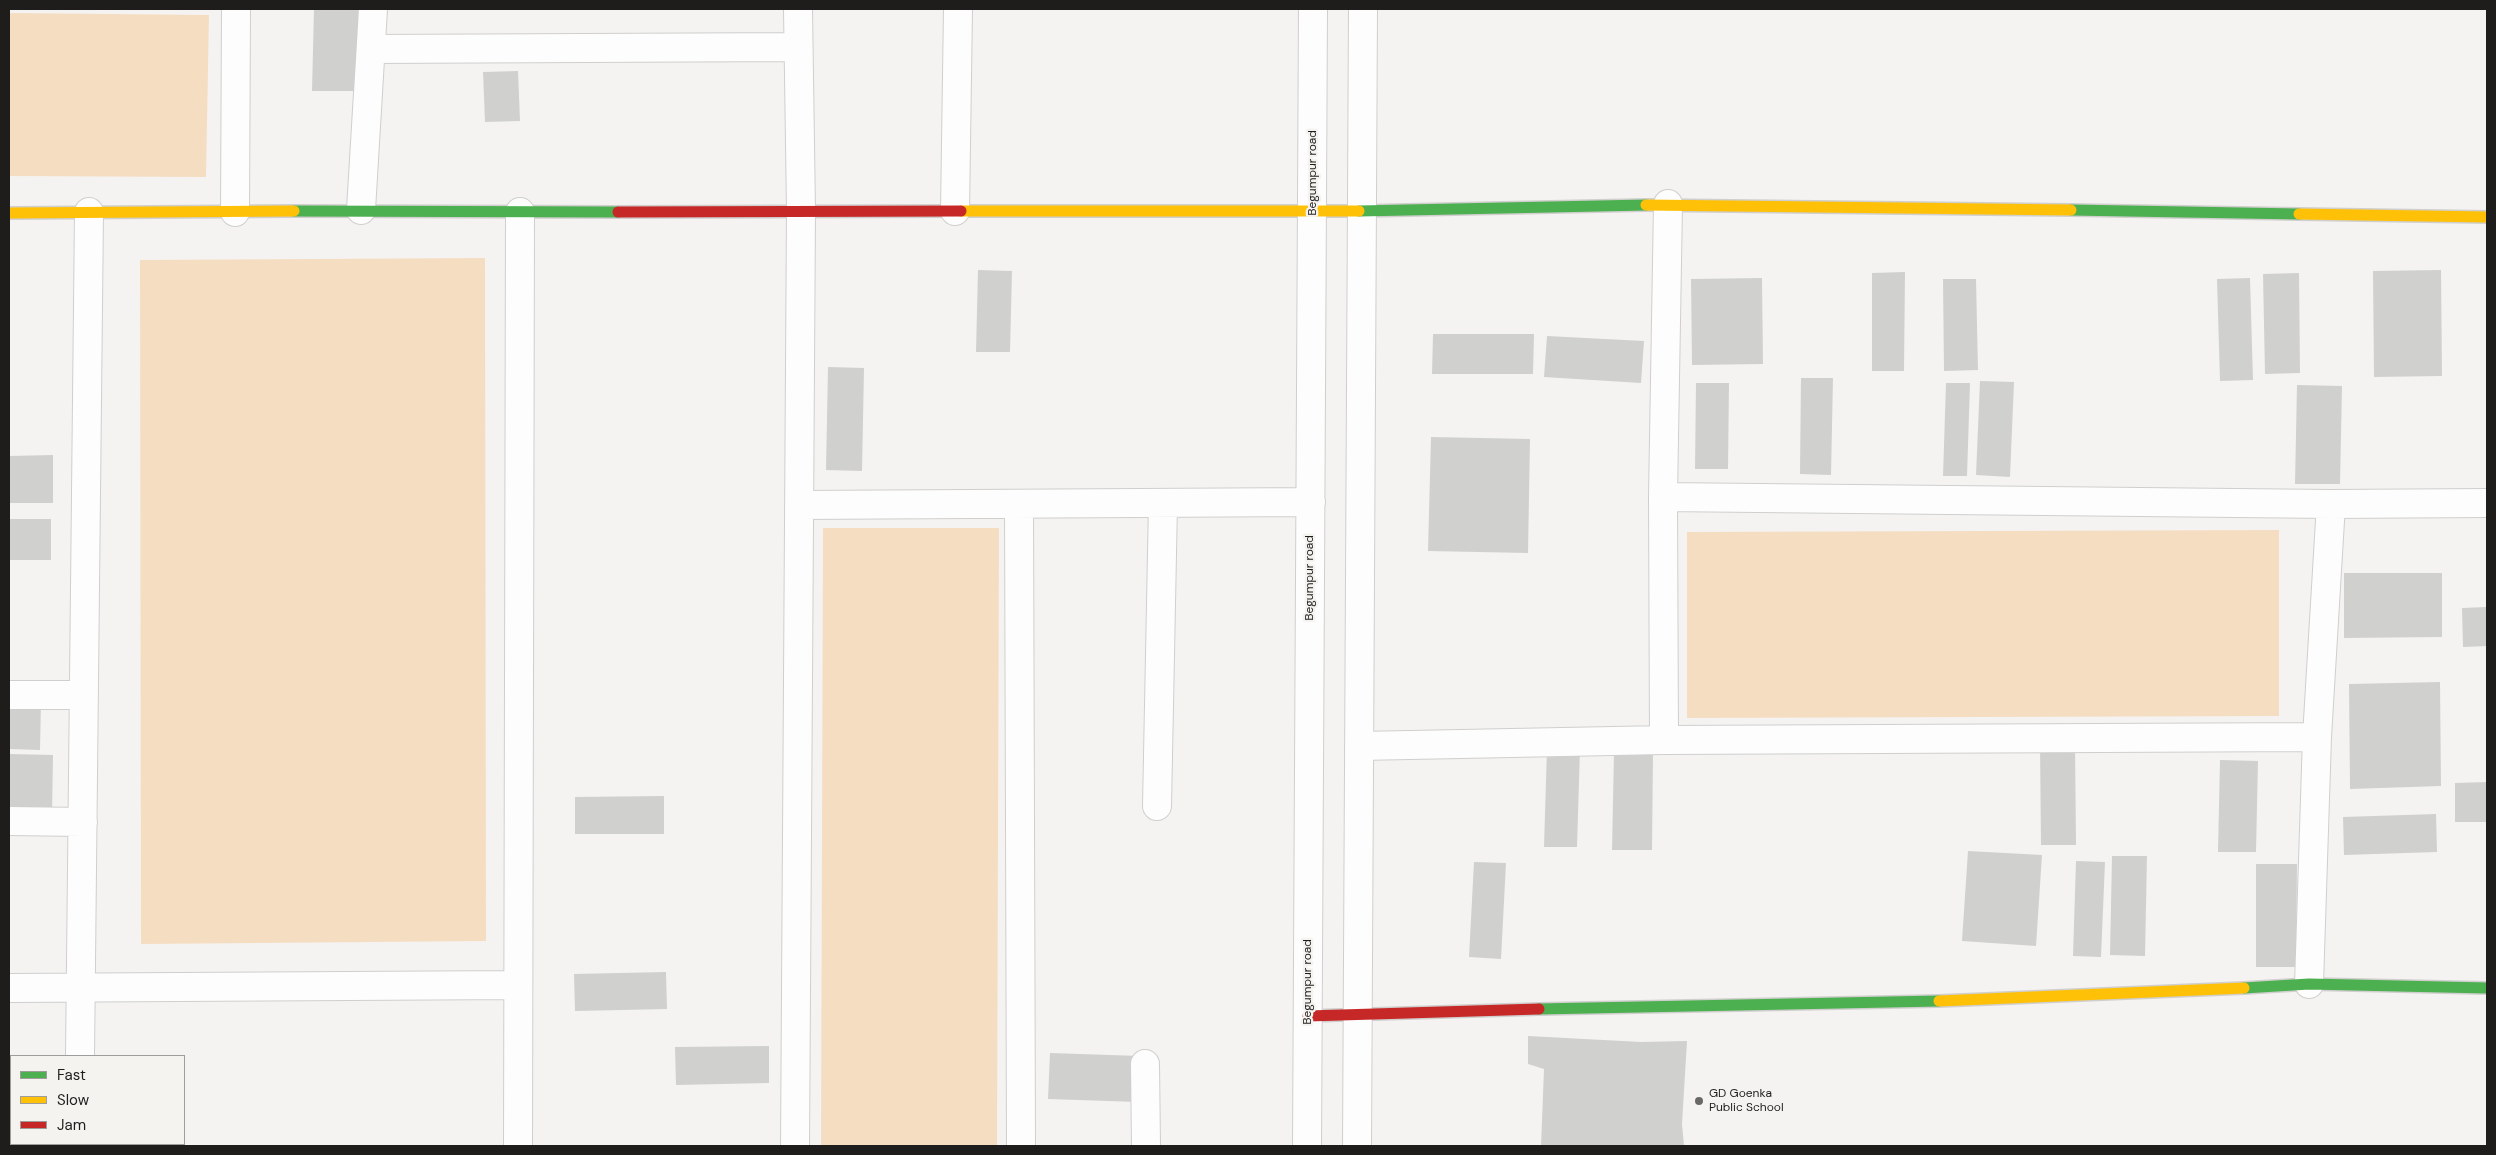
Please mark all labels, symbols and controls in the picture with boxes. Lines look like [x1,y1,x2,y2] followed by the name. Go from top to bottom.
[1306,130,1320,216] street label: Begumpur road
[1303,535,1317,621] street label: Begumpur road
[1301,939,1315,1025] street label: Begumpur road
[10,1055,185,1145] legend
[57,1065,86,1085] text: Fast
[1709,1087,1784,1115] place label: GD Goenka Public School
[57,1090,89,1110] text: Slow
[1693,1095,1705,1107] marker: GD Goenka Public School
[57,1115,86,1135] text: Jam

